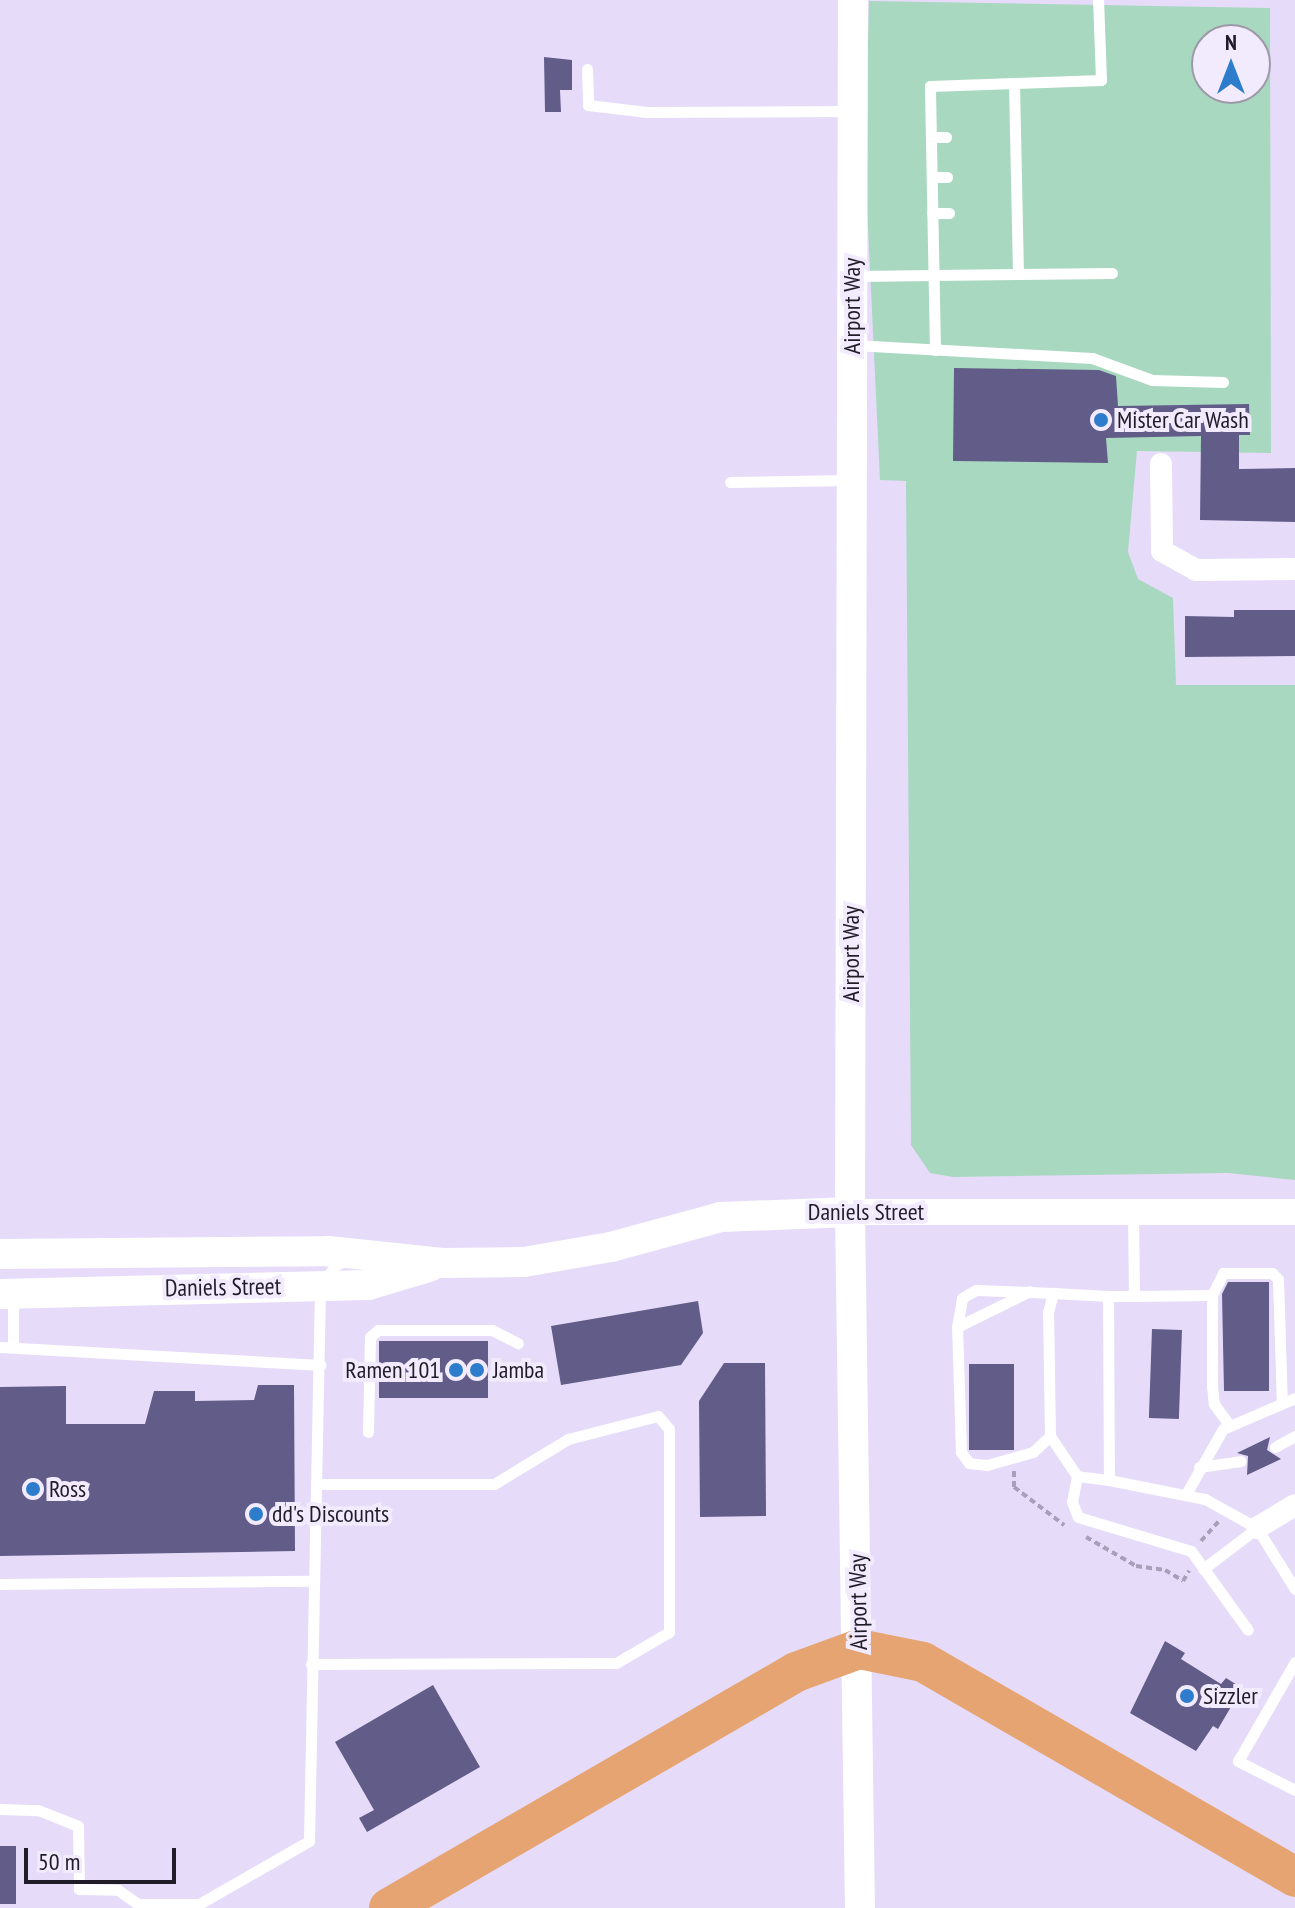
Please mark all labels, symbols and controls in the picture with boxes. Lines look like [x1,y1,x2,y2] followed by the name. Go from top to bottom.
[1191,24,1271,104] north arrow
[1225,28,1237,56] text: N
[838,258,866,354] street label: Airport Way
[1117,406,1249,434] place label: Mister Car Wash
[1092,411,1110,429] marker: Mister Car Wash
[837,906,865,1002] street label: Airport Way
[808,1198,924,1226] street label: Daniels Street
[165,1272,281,1302] street label: Daniels Street
[345,1356,440,1384] place label: Ramen 101
[493,1356,544,1384] place label: Jamba
[447,1361,465,1379] marker: Ramen 101
[468,1361,486,1379] marker: Jamba
[49,1475,86,1503] place label: Ross
[24,1480,42,1498] marker: Ross
[272,1500,389,1528] place label: dd's Discounts
[247,1505,265,1523] marker: dd's Discounts
[843,1553,873,1651] street label: Airport Way
[1203,1682,1258,1710] place label: Sizzler
[1178,1687,1196,1705] marker: Sizzler
[28,1832,180,1882] scale bar
[38,1846,80,1877] text: 50 m

